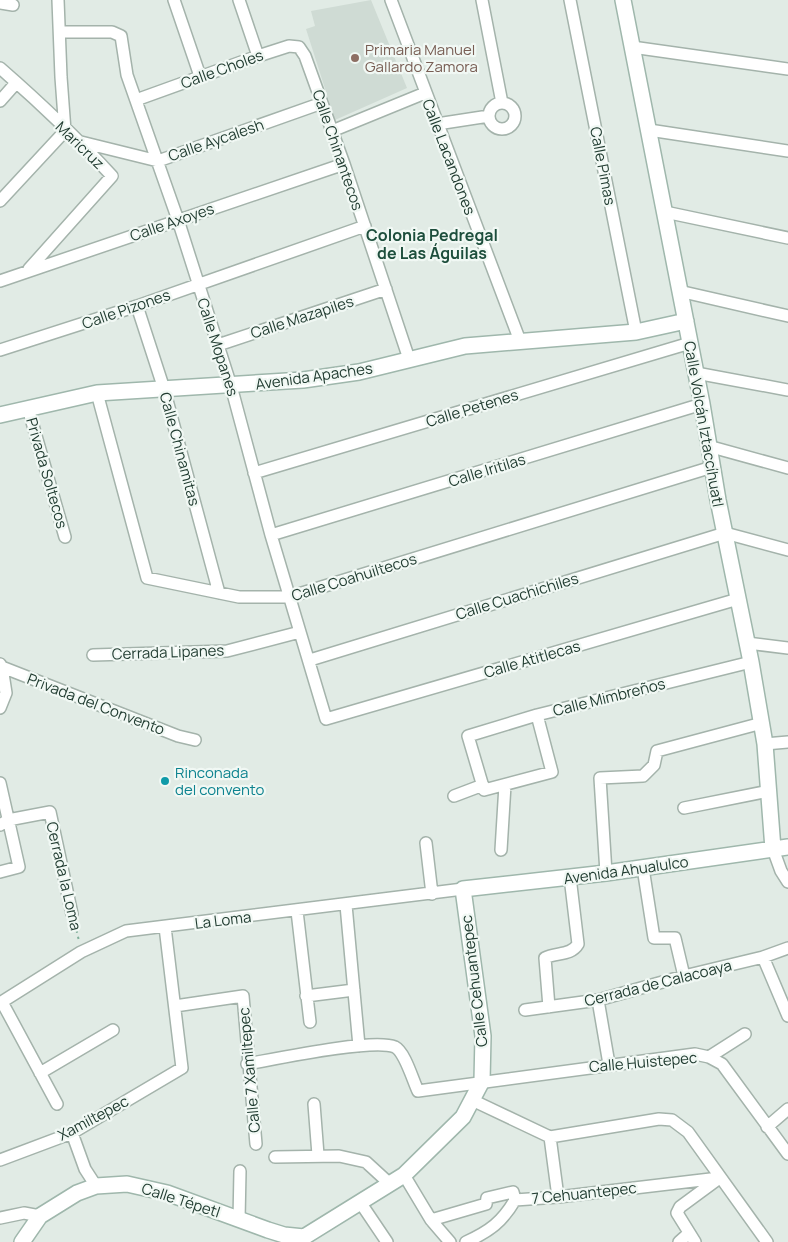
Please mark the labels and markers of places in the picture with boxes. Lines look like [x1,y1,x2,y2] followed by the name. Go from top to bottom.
[365,39,478,77] place label: Primaria Manuel Gallardo Zamora
[349,52,361,64] marker: Primaria Manuel Gallardo Zamora
[175,762,264,800] place label: Rinconada del convento
[159,775,171,787] marker: Rinconada del convento

